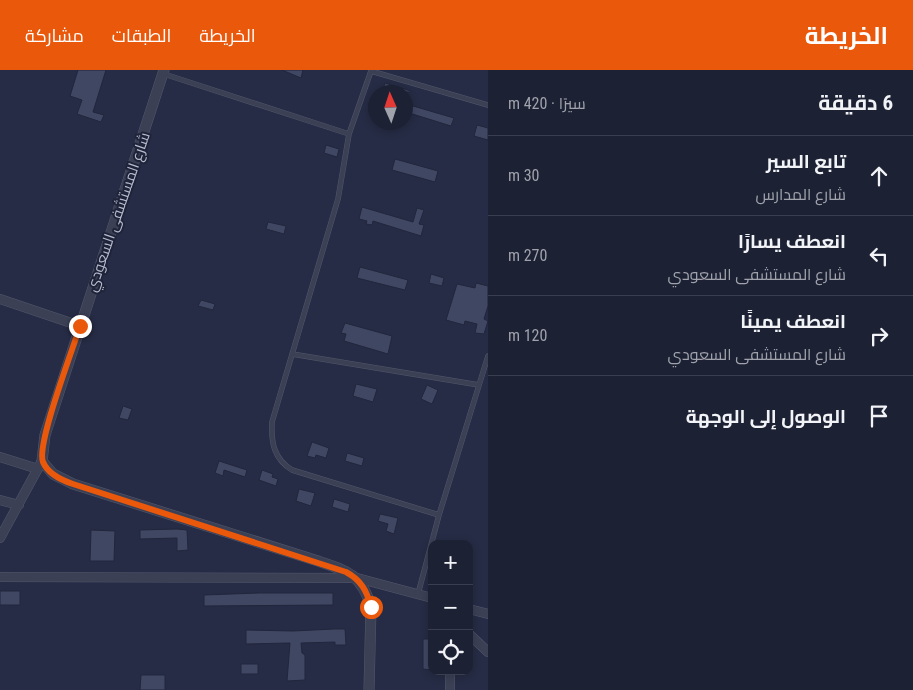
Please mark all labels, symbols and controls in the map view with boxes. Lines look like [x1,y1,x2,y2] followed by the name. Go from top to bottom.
[805,22,888,50] text: الخريطة
[25,25,84,46] text: مشاركة
[112,25,171,46] text: الطبقات
[199,25,256,46] text: الخريطة
[368,85,413,130] north arrow
[818,91,893,115] text: 6 دقيقة
[508,94,586,113] text: سيرًا · 420 m
[82,130,157,295] street label: شارع المستشفى السعودي
[766,150,846,173] text: تابع السير
[865,162,893,190] icon: ahead
[508,166,540,185] text: 30 m
[755,185,846,204] text: شارع المدارس
[738,230,846,253] text: انعطف يسارًا
[865,242,893,270] icon: left
[508,246,547,265] text: 270 m
[668,265,846,284] text: شارع المستشفى السعودي
[740,310,846,333] text: انعطف يمينًا
[69,315,92,338] route end
[865,322,893,350] icon: right
[508,326,547,345] text: 120 m
[668,345,846,364] text: شارع المستشفى السعودي
[865,402,893,430] icon: arrive
[686,405,846,428] text: الوصول إلى الوجهة
[428,540,473,675] map controls
[428,540,473,585] button: +
[428,585,473,630] button: −
[360,596,383,619] route start
[428,630,473,675] button: locate

